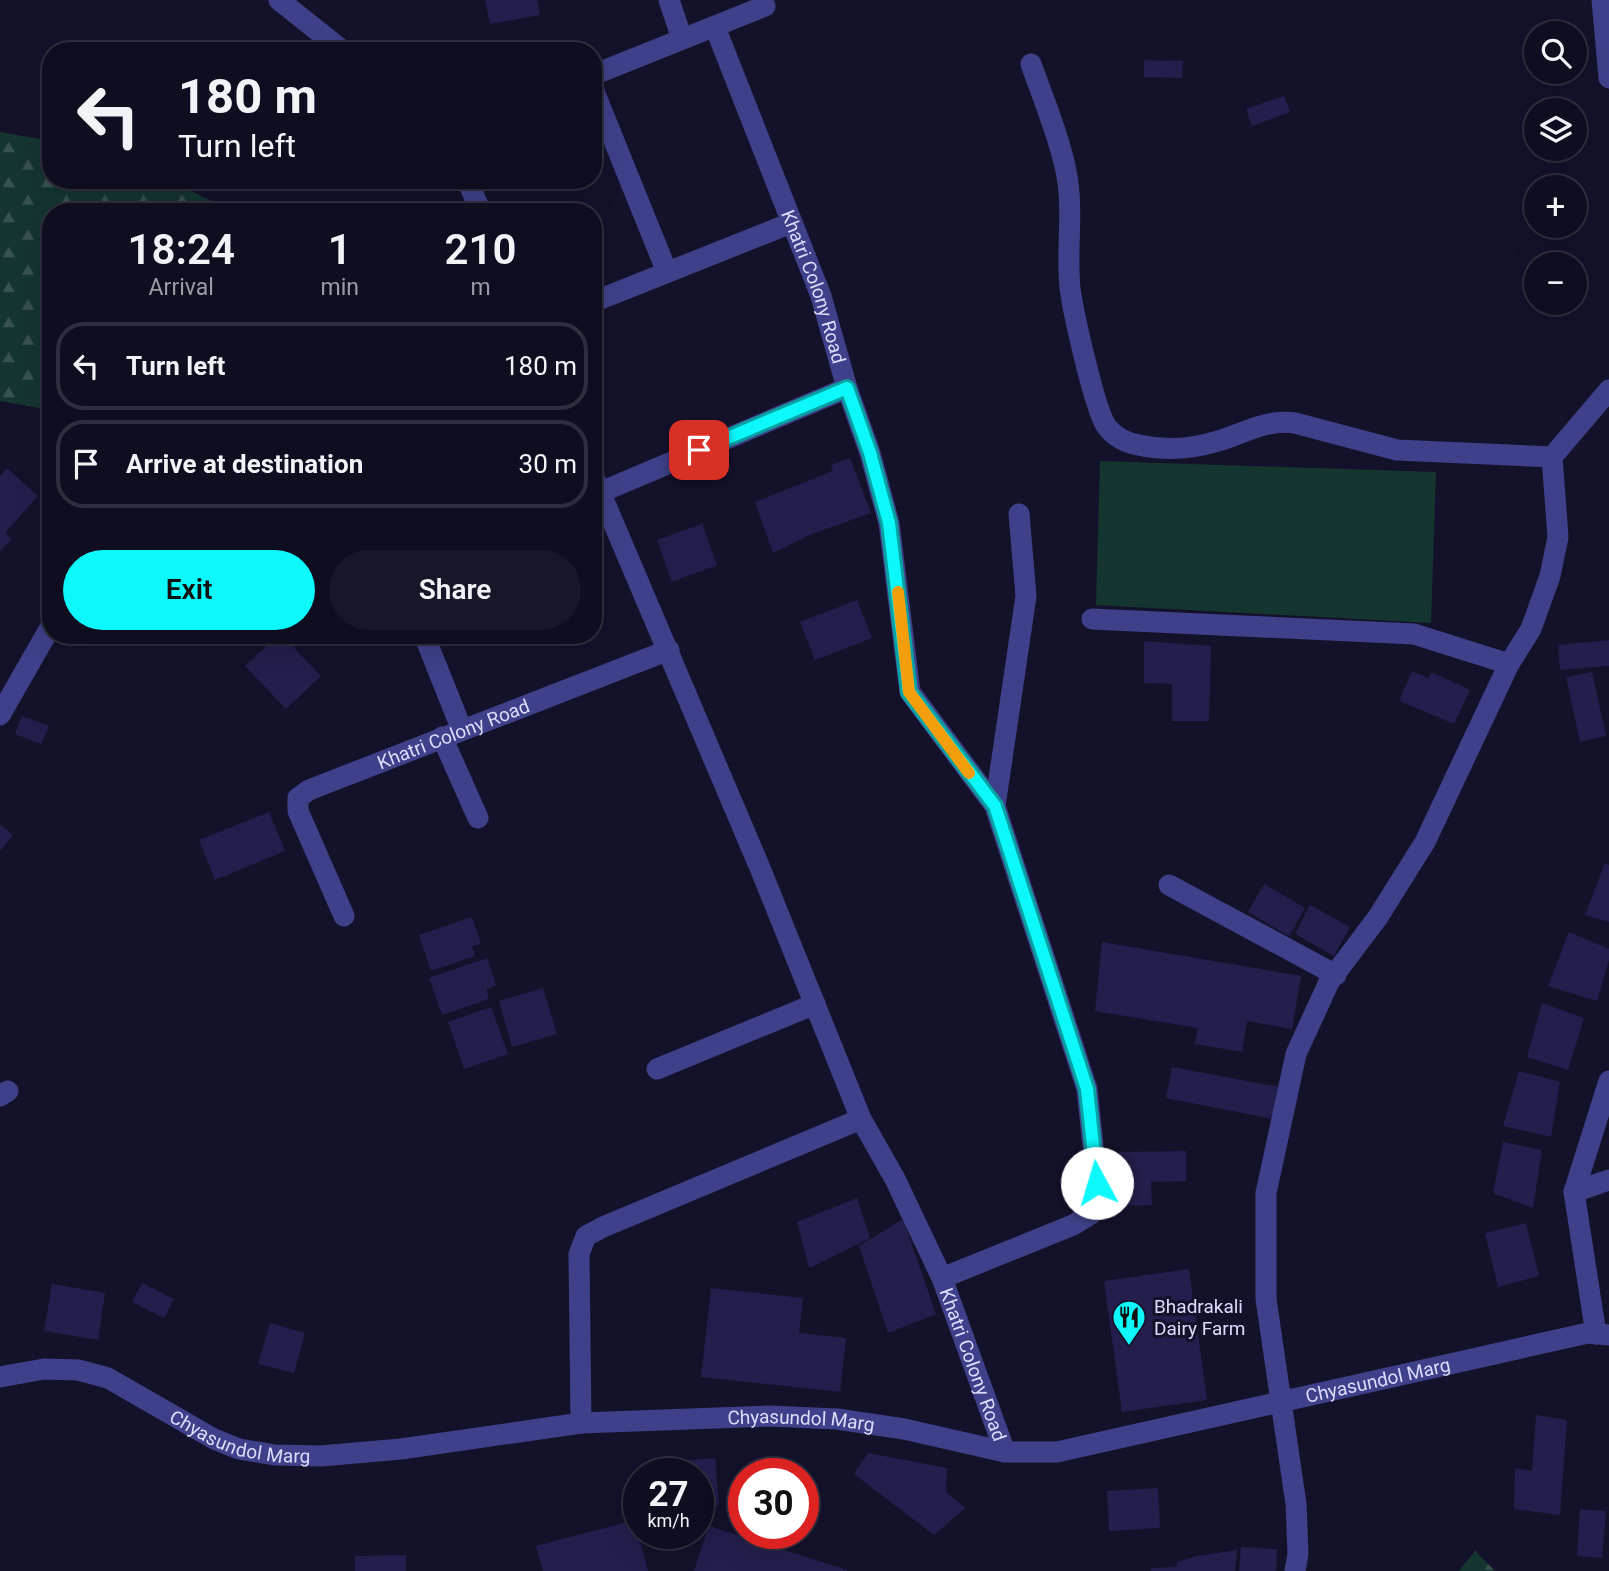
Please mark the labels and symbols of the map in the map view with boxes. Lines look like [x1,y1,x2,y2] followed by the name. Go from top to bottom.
[776,207,850,366] street label: Khatri Colony Road
[669,420,729,480] pin
[374,694,533,774] street label: Khatri Colony Road
[1060,1146,1134,1220] position arrow
[935,1285,1011,1444] street label: Khatri Colony Road
[1154,1295,1245,1340] place label: Bhadrakali Dairy Farm
[1110,1298,1148,1347] restaurant icon: Bhadrakali Dairy Farm
[1303,1353,1452,1408] street label: Chyasundol Marg
[166,1405,311,1468] street label: Chyasundol Marg
[727,1405,876,1436] street label: Chyasundol Marg
[728,1458,819,1549] speed limit sign: 30

